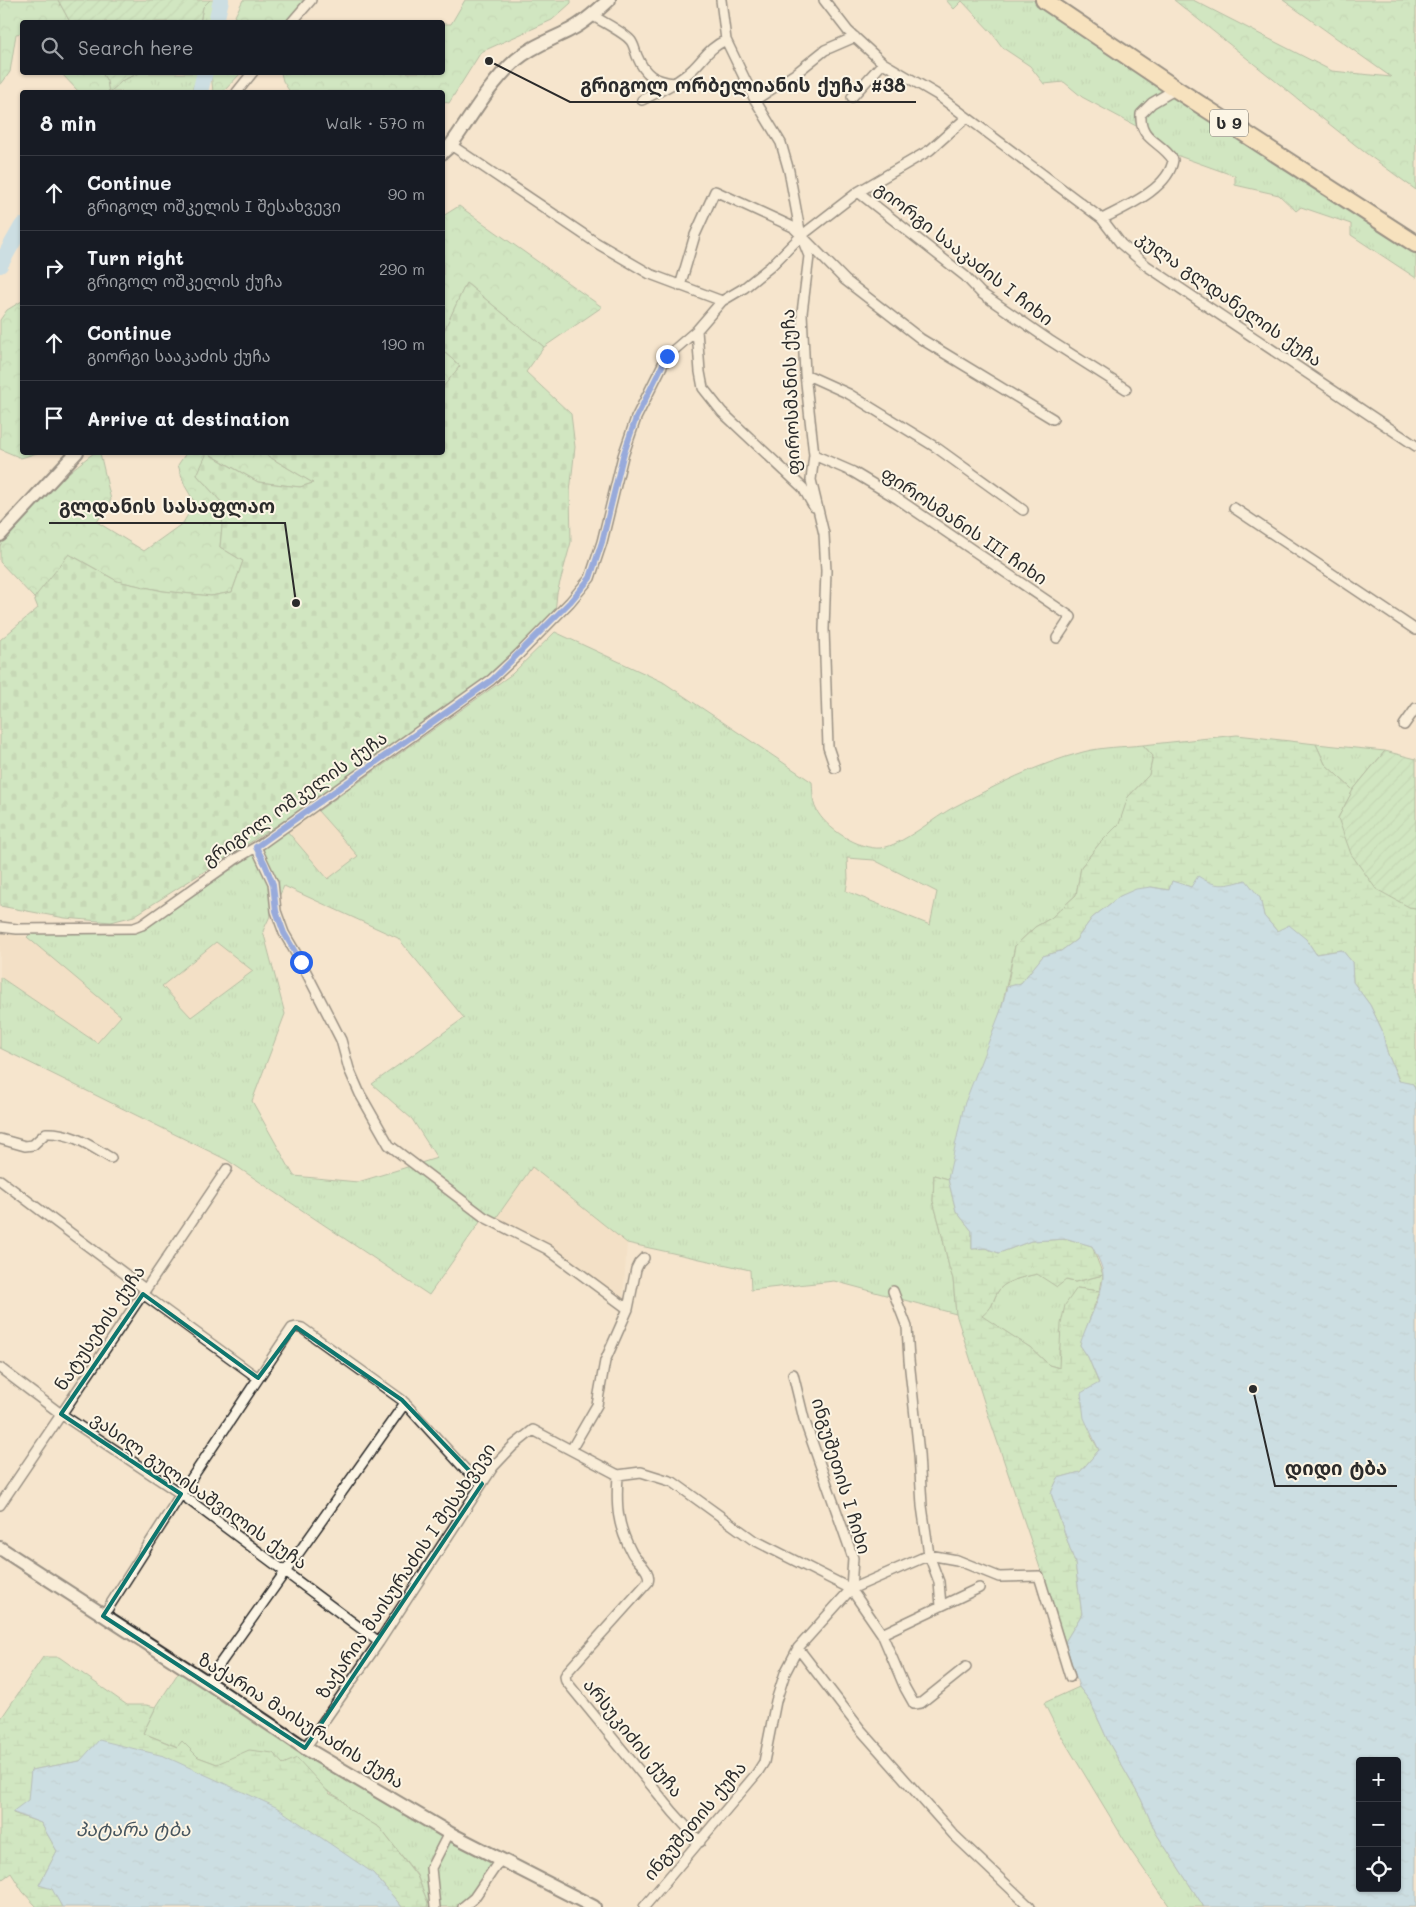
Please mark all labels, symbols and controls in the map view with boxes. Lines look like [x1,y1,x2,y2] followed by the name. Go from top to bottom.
[20,20,445,75] search box
[38,34,66,62] icon: search
[78,35,194,60] text: Search here
[570,68,916,102] callout: გრიგოლ ორბელიანის ქუჩა #38
[580,72,906,97] text: გრიგოლ ორბელიანის ქუჩა #38
[40,109,96,136] text: 8 min
[1210,110,1248,136] road number: ს 9
[325,112,425,133] text: Walk · 570 m
[87,170,172,195] text: Continue
[870,176,1059,331] street label: გიორგი სააკაძის I ჩიხი
[40,179,68,207] icon: ahead
[388,183,425,204] text: 90 m
[87,195,341,216] text: გრიგოლ ოშკელის I შესახვევი
[1132,225,1327,372] street label: კულა გლდანელის ქუჩა
[87,245,184,270] text: Turn right
[40,254,68,282] icon: right
[379,258,425,279] text: 290 m
[87,270,283,291] text: გრიგოლ ოშკელის ქუჩა
[775,309,805,476] street label: ფიროსმანის ქუჩა
[87,320,172,345] text: Continue
[40,329,68,357] icon: ahead
[381,333,425,354] text: 190 m
[87,345,271,366] text: გიორგი სააკაძის ქუჩა
[656,345,679,368] route end
[40,404,68,432] icon: arrive
[87,406,290,431] text: Arrive at destination
[877,460,1052,590] street label: ფიროსმანის III ჩიხი
[49,489,285,523] callout: გლდანის სასაფლაო
[59,493,275,519] text: გლდანის სასაფლაო
[197,725,391,871] street label: გრიგოლ ოშკელის ქუჩა
[290,951,313,974] route start
[48,1260,150,1395] street label: ნატუსების ქუჩა
[807,1395,877,1557] street label: ინგუშეთის I ჩიხი
[87,1406,312,1574] street label: ვასილ გულისაშვილის ქუჩა
[310,1438,500,1703] street label: ზაქარია მაისურაძის I შესახვევი
[1275,1452,1397,1486] callout: დიდი ტბა
[1285,1455,1387,1481] text: დიდი ტბა
[194,1647,409,1793] street label: ზაქარია მაისურაძის ქუჩა
[578,1673,689,1802] street label: არსუკიძის ქუჩა
[637,1756,751,1885] street label: ინგუშეთის ქუჩა
[1356,1757,1401,1892] map controls
[1356,1757,1401,1802] button: +
[1356,1802,1401,1847] button: −
[76,1816,191,1841] water label: პატარა ტბა
[1356,1847,1401,1892] button: locate

